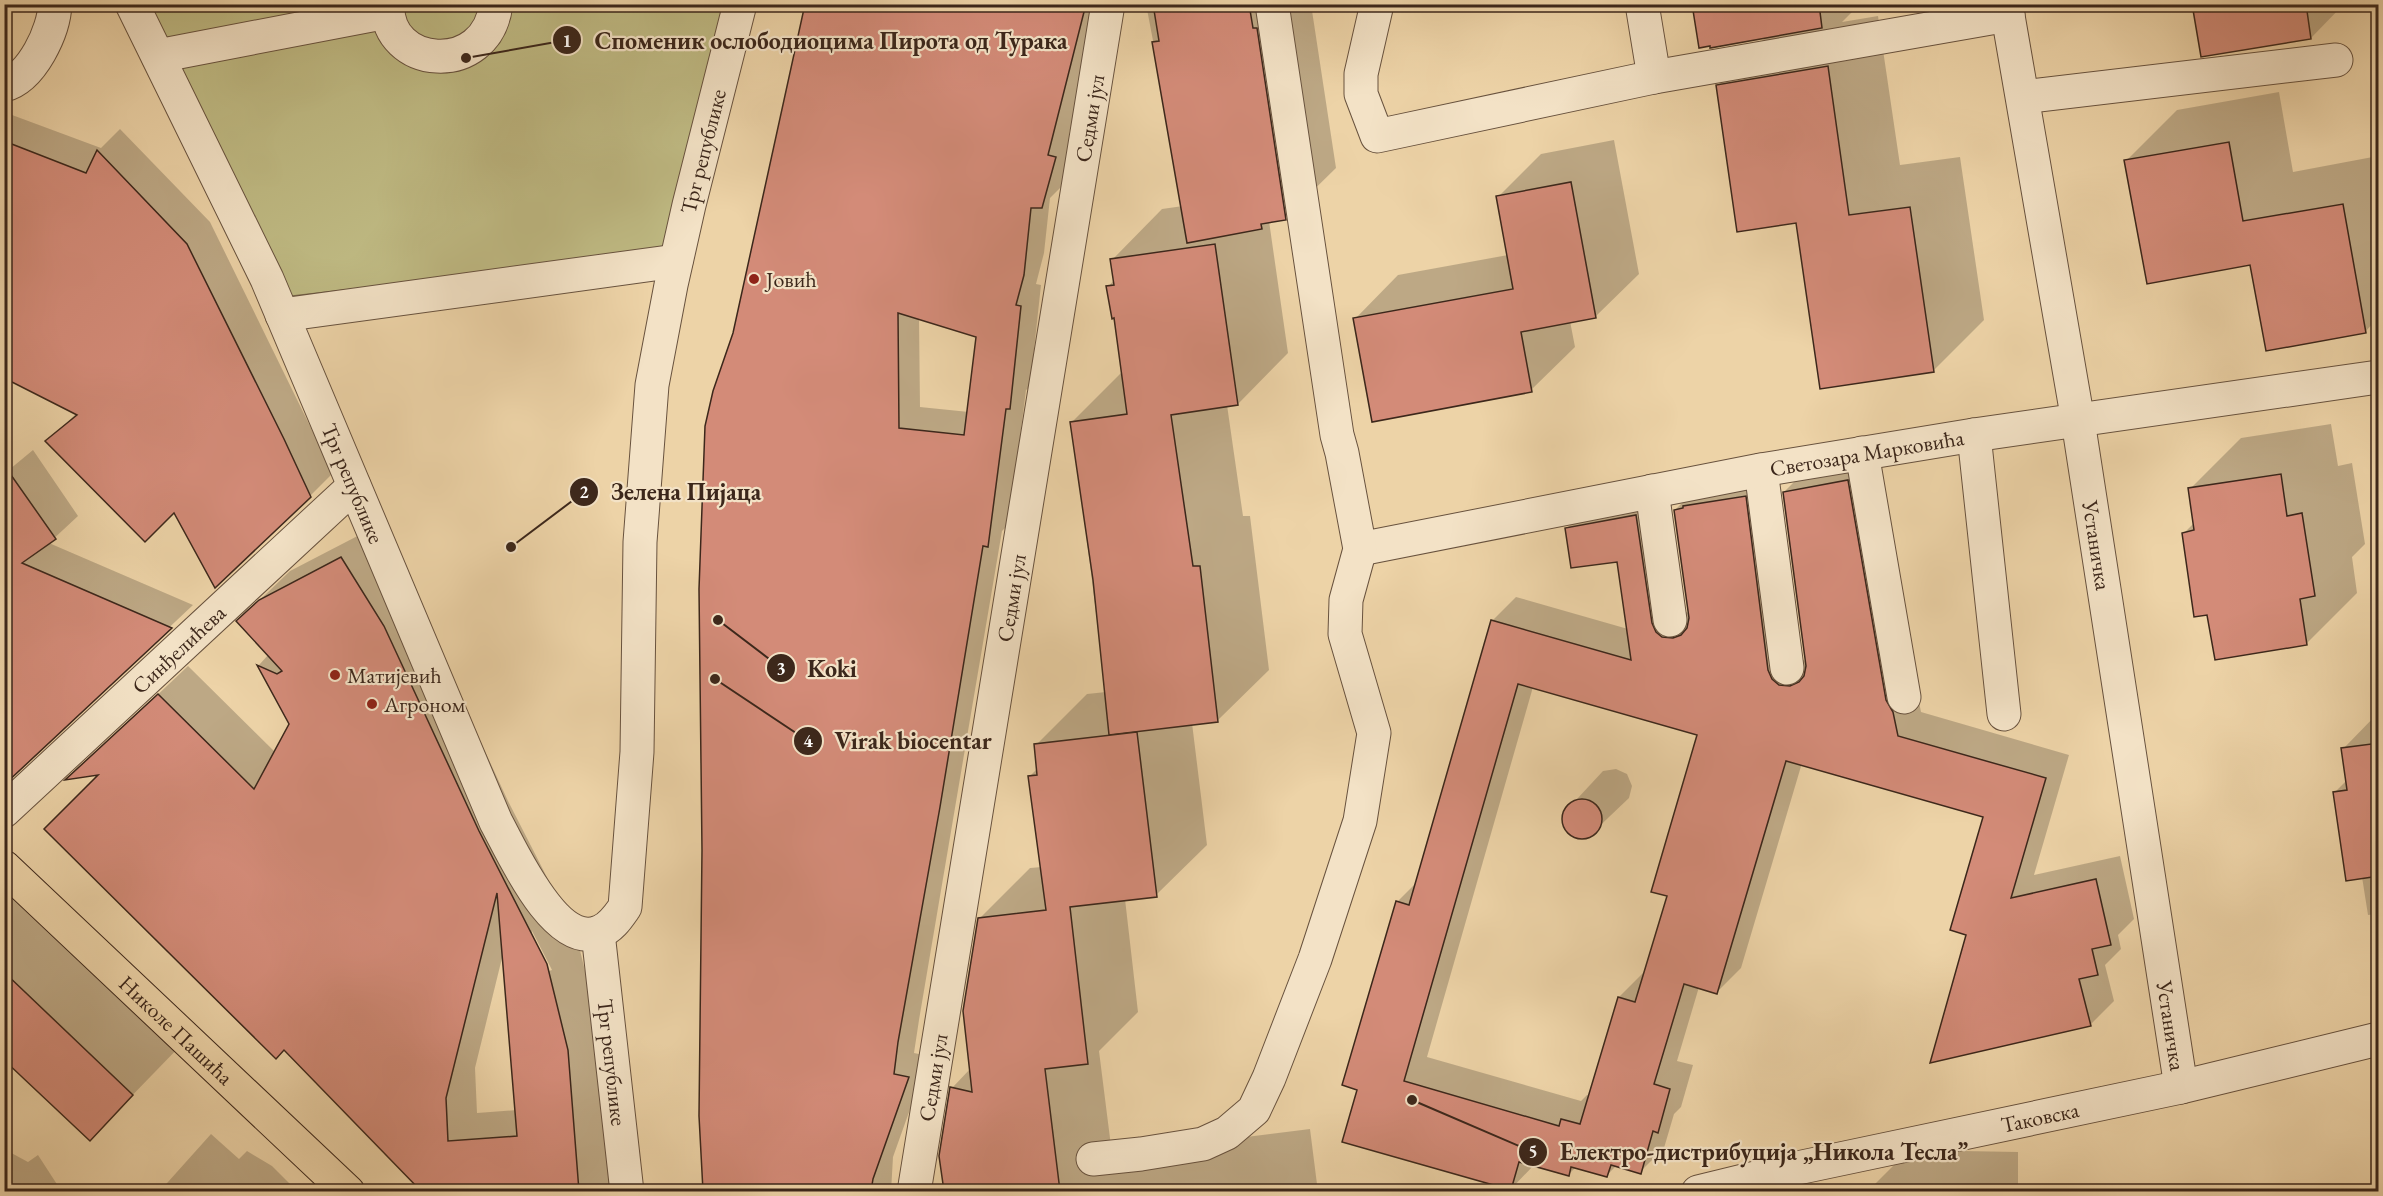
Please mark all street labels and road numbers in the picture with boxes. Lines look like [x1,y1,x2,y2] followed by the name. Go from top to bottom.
[1068,72,1111,164] street label: Седми јул
[674,86,733,216] street label: Трг републике
[315,419,391,548] street label: Трг републике
[1768,423,1966,483] street label: Светозара Марковића
[2075,497,2118,593] street label: Устаничка
[990,551,1033,644] street label: Седми јул
[126,598,232,700] street label: Синђелићева
[112,969,240,1091] street label: Николе Пашића
[2150,978,2192,1073] street label: Устаничка
[590,997,634,1128] street label: Трг републике
[912,1031,955,1124] street label: Седми јул
[1998,1095,2082,1140] street label: Таковска

